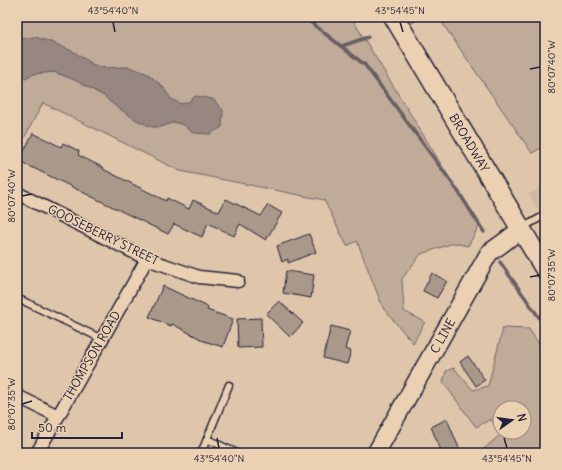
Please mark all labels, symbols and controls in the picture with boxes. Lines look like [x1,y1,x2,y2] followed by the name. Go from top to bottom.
[88,4,138,17] text: 43°54'40"N
[375,4,425,17] text: 43°54'45"N
[545,40,558,94] text: 80°07'40"W
[446,111,493,175] street label: BROADWAY
[5,169,18,223] text: 80°07'40"W
[45,201,161,268] street label: GOOSEBERRY STREET
[545,249,558,301] text: 80°07'35"W
[60,308,123,403] street label: THOMPSON ROAD
[427,316,458,356] street label: C LINE
[5,378,18,430] text: 80°07'35"W
[492,400,532,440] north arrow
[514,412,529,423] text: N
[32,414,122,440] scale bar
[38,420,67,435] text: 50 m
[194,452,244,465] text: 43°54'40"N
[482,452,532,465] text: 43°54'45"N

